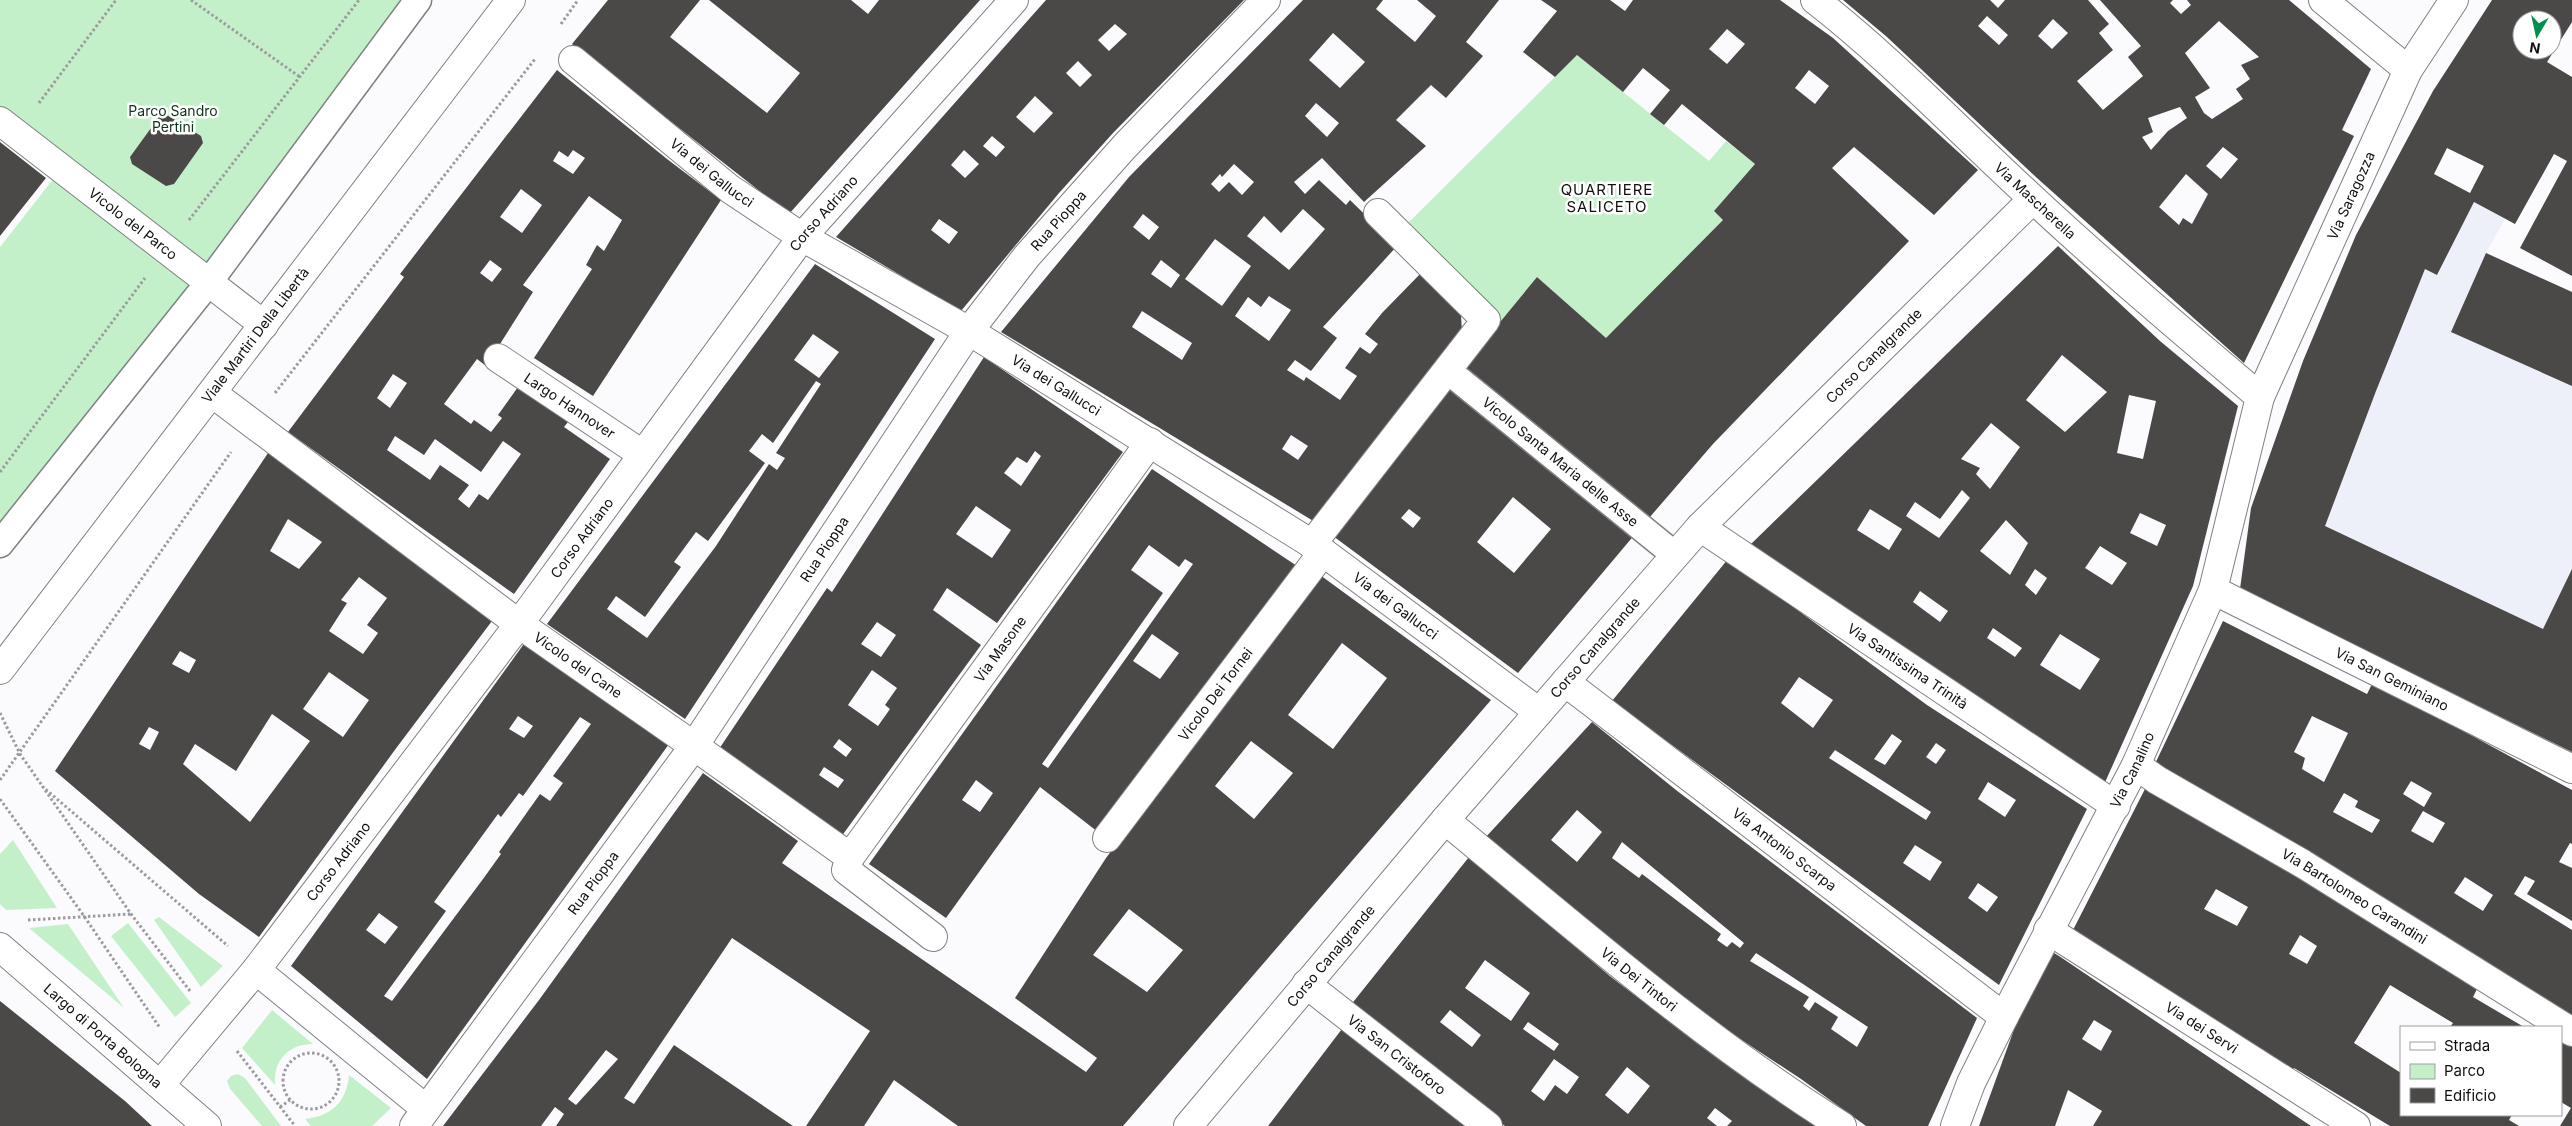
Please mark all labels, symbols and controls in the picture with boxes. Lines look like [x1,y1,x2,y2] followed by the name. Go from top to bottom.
[2512,10,2562,60] north arrow
[2528,39,2541,58] text: N
[128,102,218,135] park label: Parco Sandro Pertini
[667,134,757,210] street label: Via dei Gallucci
[2323,149,2378,242] street label: Via Saragozza
[1991,159,2080,242] street label: Via Mascherella
[786,171,861,254] street label: Corso Adriano
[1561,180,1653,216] district label: QUARTIERE SALICETO
[85,184,181,263] street label: Vicolo del Parco
[1027,187,1089,254] street label: Rua Pioppa
[198,264,312,406] street label: Viale Martiri Della Libertà
[1822,304,1925,406] street label: Corso Canalgrande
[1009,351,1104,419] street label: Via dei Gallucci
[521,369,619,442] street label: Largo Hannover
[1479,393,1642,530] street label: Vicolo Santa Maria delle Asse
[547,494,617,581] street label: Corso Adriano
[796,513,852,585] street label: Rua Pioppa
[1350,568,1442,642] street label: Via dei Gallucci
[1546,593,1643,701] street label: Corso Canalgrande
[970,612,1030,685] street label: Via Masone
[1844,619,1971,712] street label: Via Santissima Trinità
[531,628,626,701] street label: Vicolo del Cane
[2333,643,2452,714] street label: Via San Geminiano
[1174,644,1256,744] street label: Vicolo Dei Tornei
[2106,729,2157,811] street label: Via Canalino
[1729,804,1840,894] street label: Via Antonio Scarpa
[302,818,374,904] street label: Corso Adriano
[2279,845,2431,947] street label: Via Bartolomeo Carandini
[564,847,622,918] street label: Rua Pioppa
[1283,901,1378,1010] street label: Corso Canalgrande
[1598,943,1681,1015] street label: Via Dei Tintori
[41,980,166,1091] street label: Largo di Porta Bologna
[2162,998,2241,1057] street label: Via dei Servi
[1344,1011,1449,1098] street label: Via San Cristoforo
[2400,1026,2562,1116] legend
[2444,1036,2490,1055] text: Strada
[2444,1061,2485,1080] text: Parco
[2444,1086,2496,1105] text: Edificio

